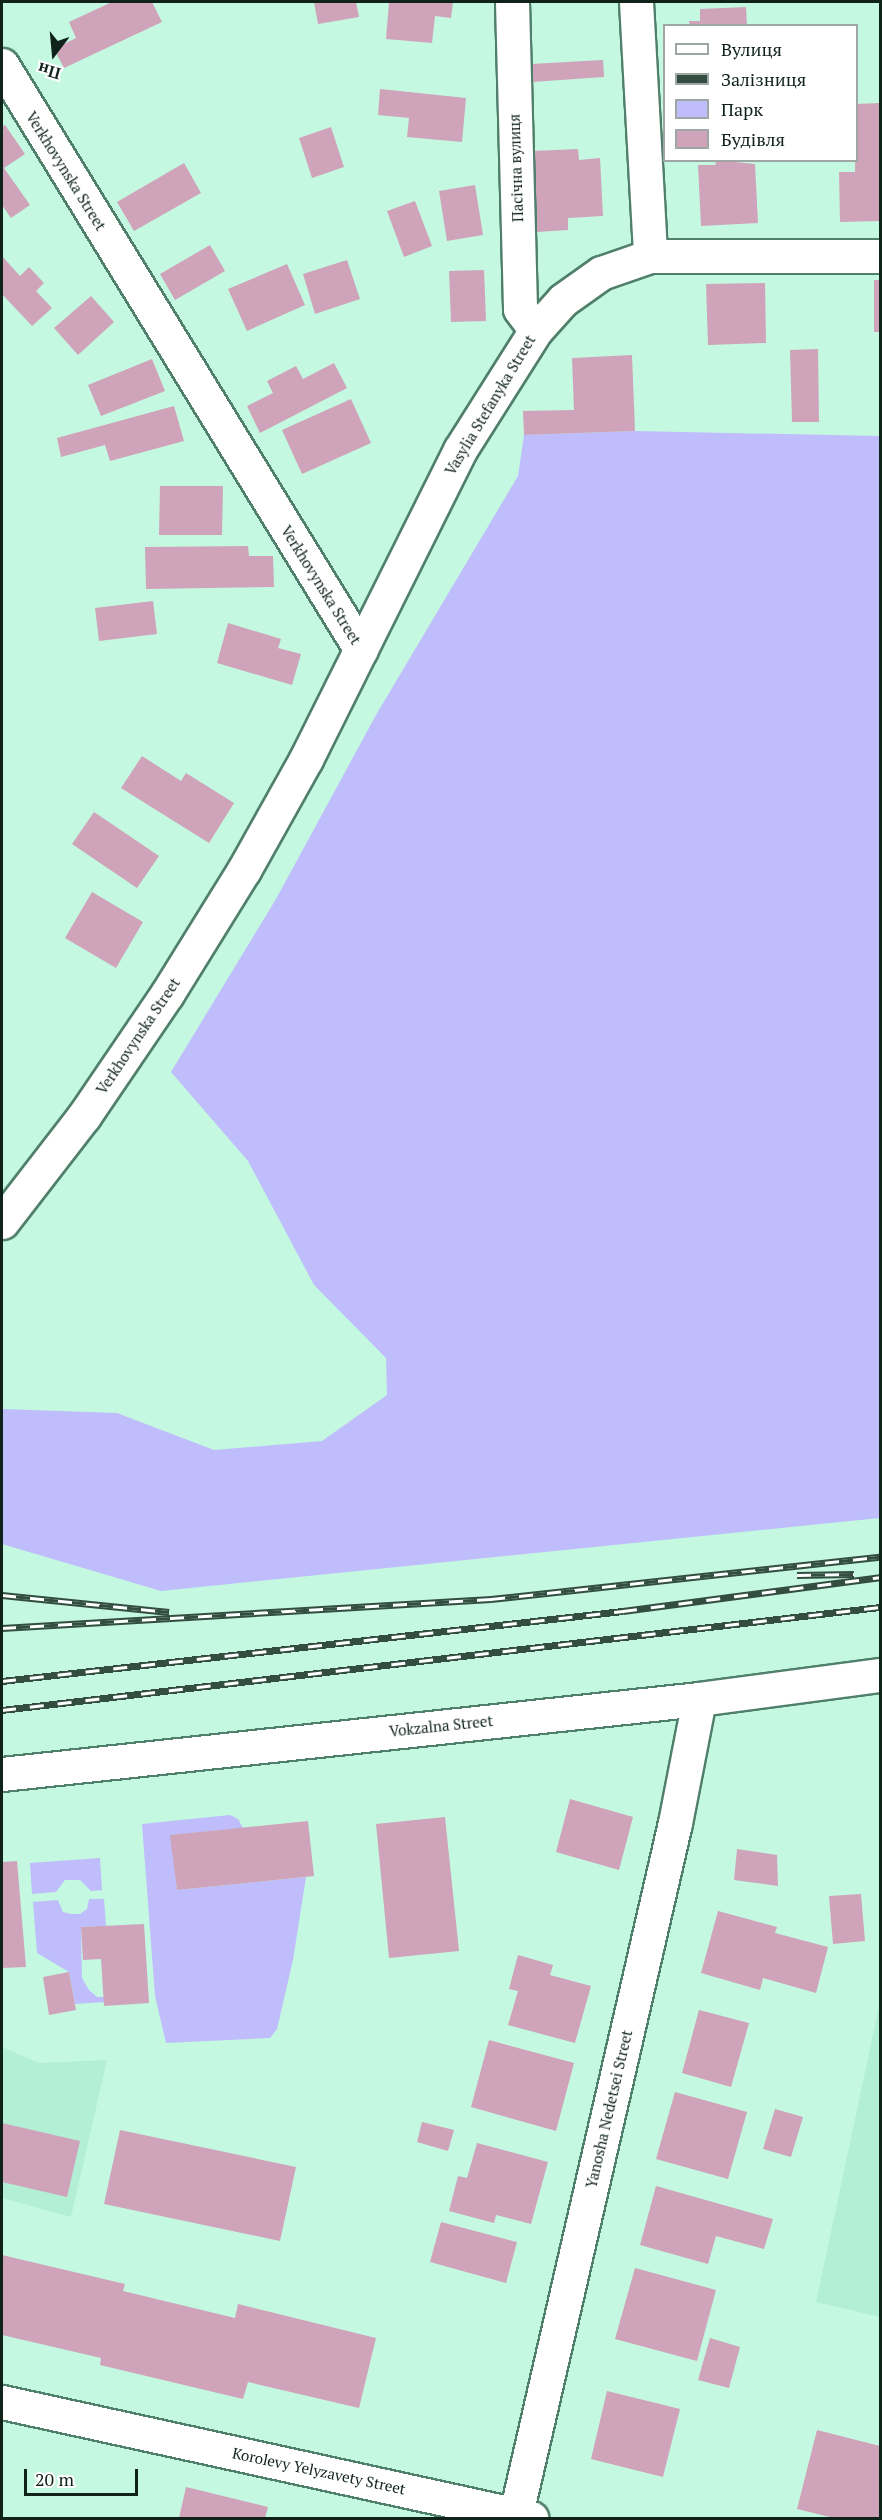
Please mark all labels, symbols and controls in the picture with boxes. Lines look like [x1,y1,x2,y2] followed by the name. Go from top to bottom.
[24,24,84,84] north arrow
[663,24,858,162] legend
[721,37,782,61] text: Вулиця
[35,58,63,85] text: Пн
[721,67,806,91] text: Залізниця
[721,97,763,121] text: Парк
[22,108,110,234] street label: Verkhovynska Street
[505,114,527,222] street label: Пасічна вулиця
[721,127,785,151] text: Будівля
[441,332,539,478] street label: Vasylia Stefanyka Street
[277,522,365,648] street label: Verkhovynska Street
[92,974,184,1098] street label: Verkhovynska Street
[388,1712,494,1740] street label: Vokzalna Street
[582,2028,636,2190] street label: Yanosha Nedetsei Street
[231,2444,407,2498] street label: Korolevy Yelyzavety Street
[27,2457,141,2495] scale bar
[35,2467,74,2491] text: 20 m

